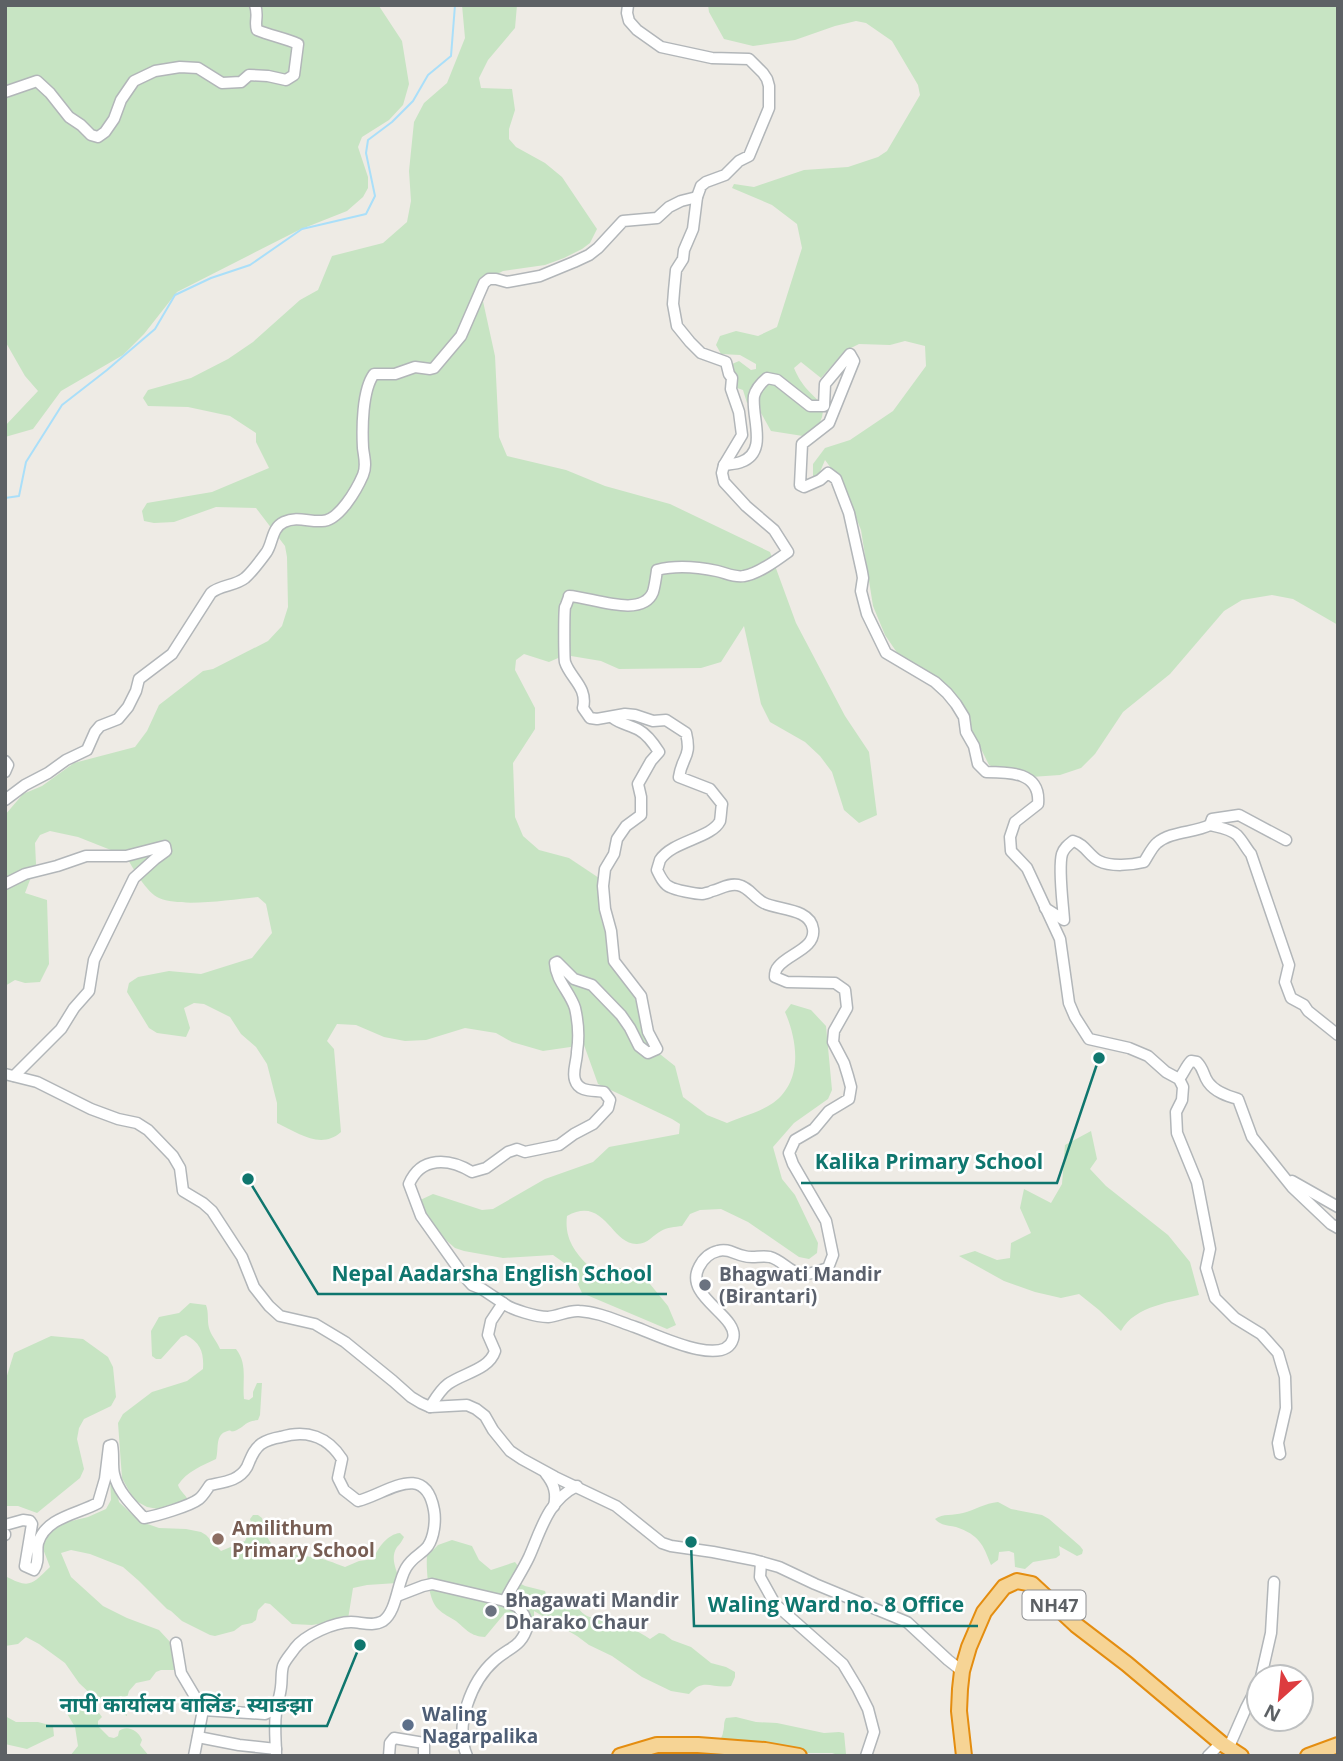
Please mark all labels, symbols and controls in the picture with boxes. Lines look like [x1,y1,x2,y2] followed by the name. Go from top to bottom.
[801,1141,1057,1183] callout: Kalika Primary School
[815,1147,1043,1175] text: Kalika Primary School
[318,1252,667,1294] callout: Nepal Aadarsha English School
[332,1259,652,1287] text: Nepal Aadarsha English School
[719,1261,882,1309] place label: Bhagwati Mandir (Birantari)
[697,1277,713,1293] marker: Bhagwati Mandir (Birantari)
[232,1515,375,1563] place label: Amilithum Primary School
[210,1531,226,1547] marker: Amilithum Primary School
[694,1584,978,1626] callout: Waling Ward no. 8 Office
[505,1587,679,1635] place label: Bhagawati Mandir Dharako Chaur
[708,1590,964,1618] text: Waling Ward no. 8 Office
[1023,1590,1086,1620] road number: NH47
[483,1603,499,1619] marker: Bhagawati Mandir Dharako Chaur
[1245,1663,1315,1733] north arrow
[46,1684,327,1726] callout: नापी कार्यालय वालिंङ, स्याङझा
[59,1690,313,1718] text: नापी कार्यालय वालिंङ, स्याङझा
[1259,1698,1285,1728] text: N
[422,1701,538,1749] place label: Waling Nagarpalika
[400,1717,416,1733] marker: Waling Nagarpalika

